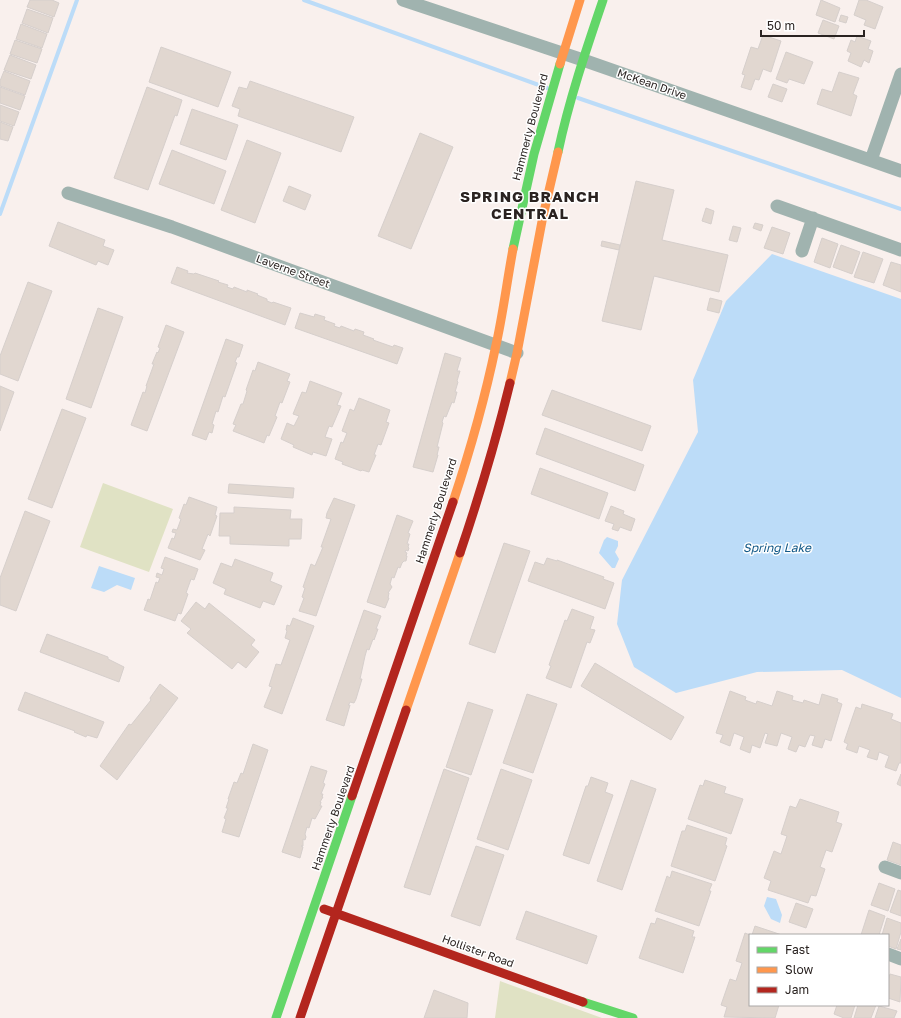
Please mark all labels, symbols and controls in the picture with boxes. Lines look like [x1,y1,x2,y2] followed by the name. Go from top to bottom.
[761,12,864,38] scale bar
[767,18,795,33] text: 50 m
[616,66,688,101] street label: McKean Drive
[509,72,550,182] street label: Hammerly Boulevard
[460,187,600,222] district label: SPRING BRANCH CENTRAL
[255,251,332,290] street label: Laverne Street
[412,456,459,565] street label: Hammerly Boulevard
[743,540,812,555] water label: Spring Lake
[308,764,357,872] street label: Hammerly Boulevard
[440,932,516,970] street label: Hollister Road
[749,934,889,1006] legend
[785,942,810,957] text: Fast
[785,962,813,977] text: Slow
[785,982,809,997] text: Jam

